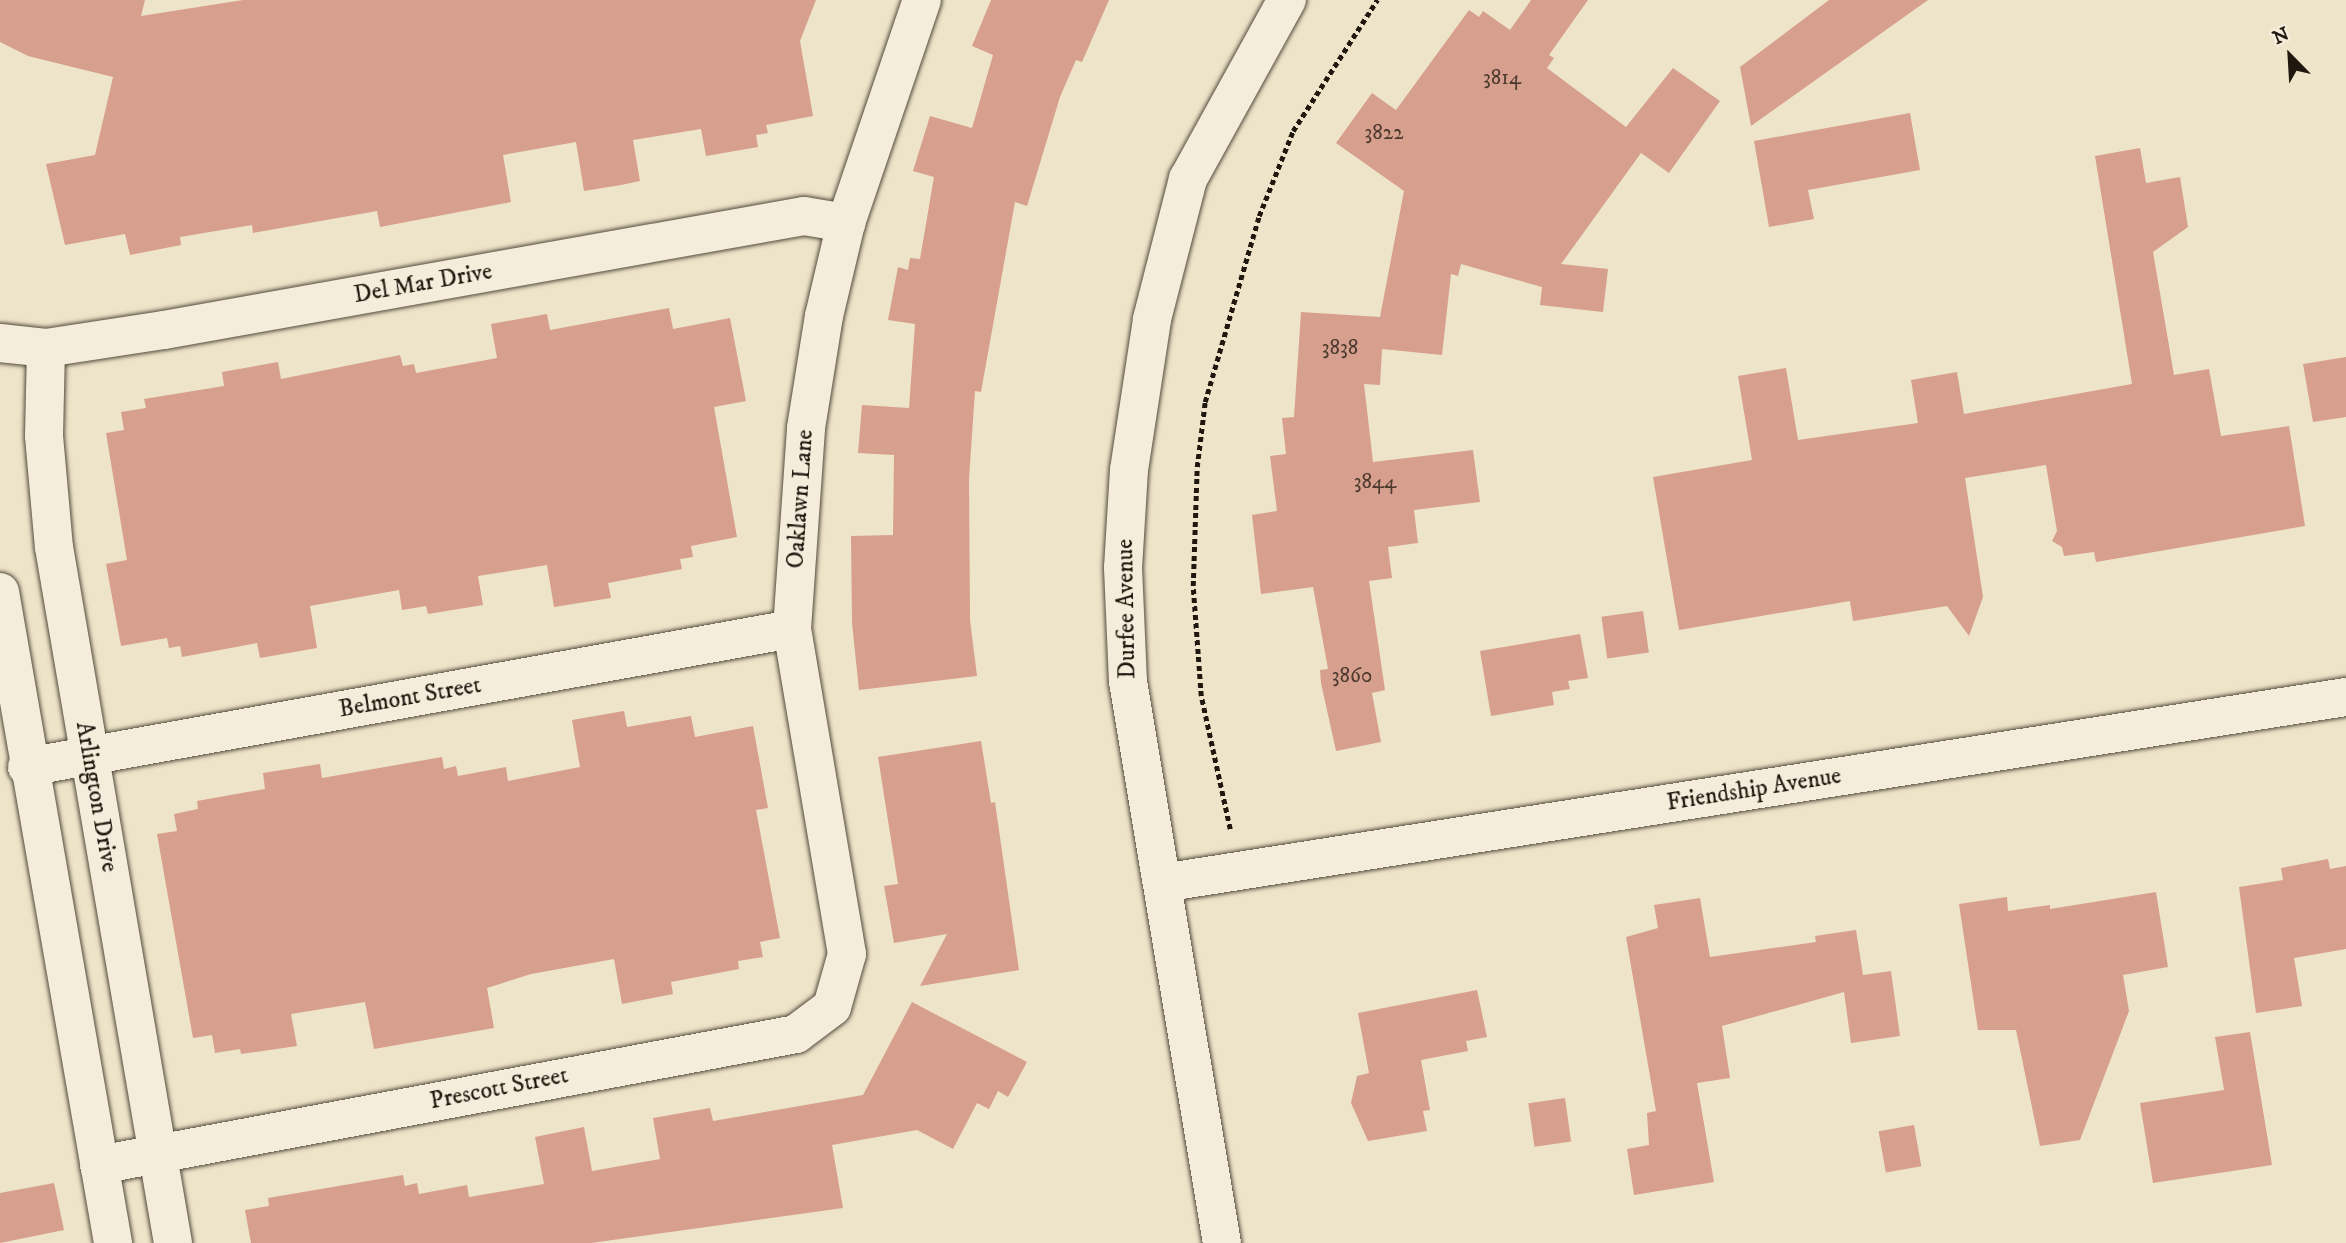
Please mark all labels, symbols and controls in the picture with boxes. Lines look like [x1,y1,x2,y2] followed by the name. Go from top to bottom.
[2255,21,2325,91] north arrow
[2269,23,2293,50] text: N
[1483,65,1521,91] house number: 3814
[1365,120,1403,146] house number: 3822
[352,258,494,310] street label: Del Mar Drive
[1322,335,1358,361] house number: 3838
[782,429,820,569] street label: Oaklawn Lane
[1354,469,1396,495] house number: 3844
[1111,539,1143,679] street label: Durfee Avenue
[1332,663,1372,689] house number: 3860
[337,671,483,725] street label: Belmont Street
[69,720,123,874] street label: Arlington Drive
[1665,762,1843,818] street label: Friendship Avenue
[427,1061,571,1117] street label: Prescott Street

